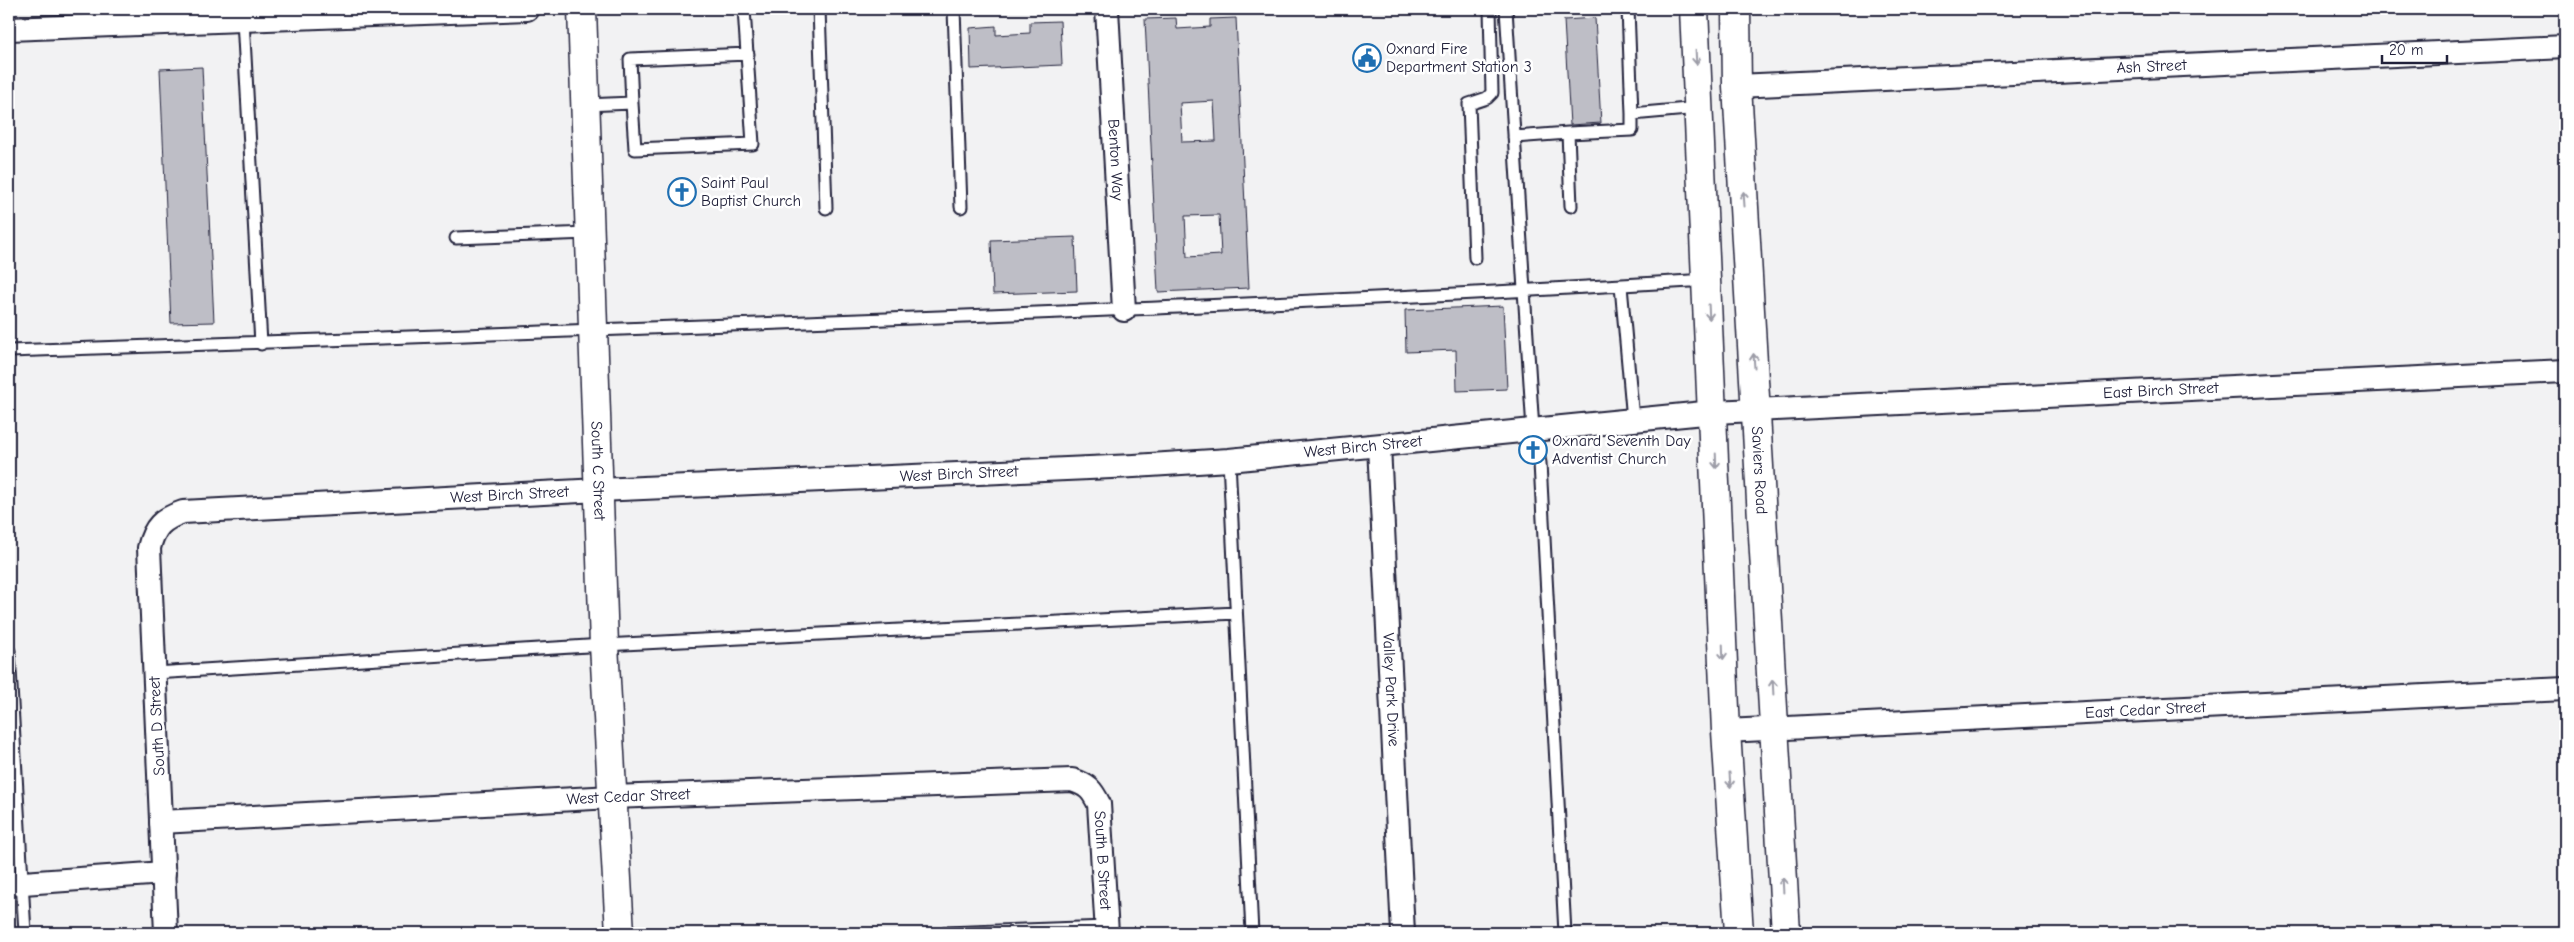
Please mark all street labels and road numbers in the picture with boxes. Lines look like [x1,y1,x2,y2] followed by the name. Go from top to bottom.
[2116,56,2187,77] street label: Ash Street
[1104,118,1127,202] street label: Benton Way
[2103,379,2220,402] street label: East Birch Street
[587,421,609,521] street label: South C Street
[1748,426,1771,515] street label: Saviers Road
[1303,432,1423,462] street label: West Birch Street
[899,462,1019,485] street label: West Birch Street
[450,483,570,507] street label: West Birch Street
[1379,632,1403,747] street label: Valley Park Drive
[145,675,169,776] street label: South D Street
[2085,698,2207,722] street label: East Cedar Street
[566,785,691,809] street label: West Cedar Street
[1090,810,1115,911] street label: South B Street

